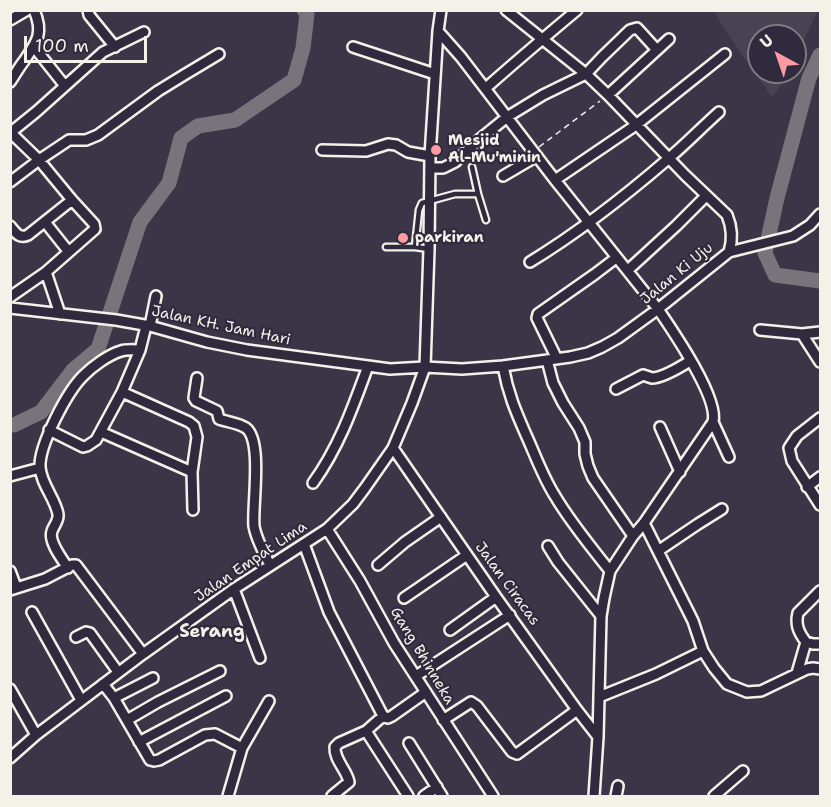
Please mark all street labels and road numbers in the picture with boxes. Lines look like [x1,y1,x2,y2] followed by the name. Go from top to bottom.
[637,239,717,309] street label: Jalan Ki Uju
[150,302,292,350] street label: Jalan KH. Jam Hari
[191,518,311,606] street label: Jalan Empat Lima
[471,539,543,629] street label: Jalan Ciracas
[386,604,458,708] street label: Gang Bhinneka

